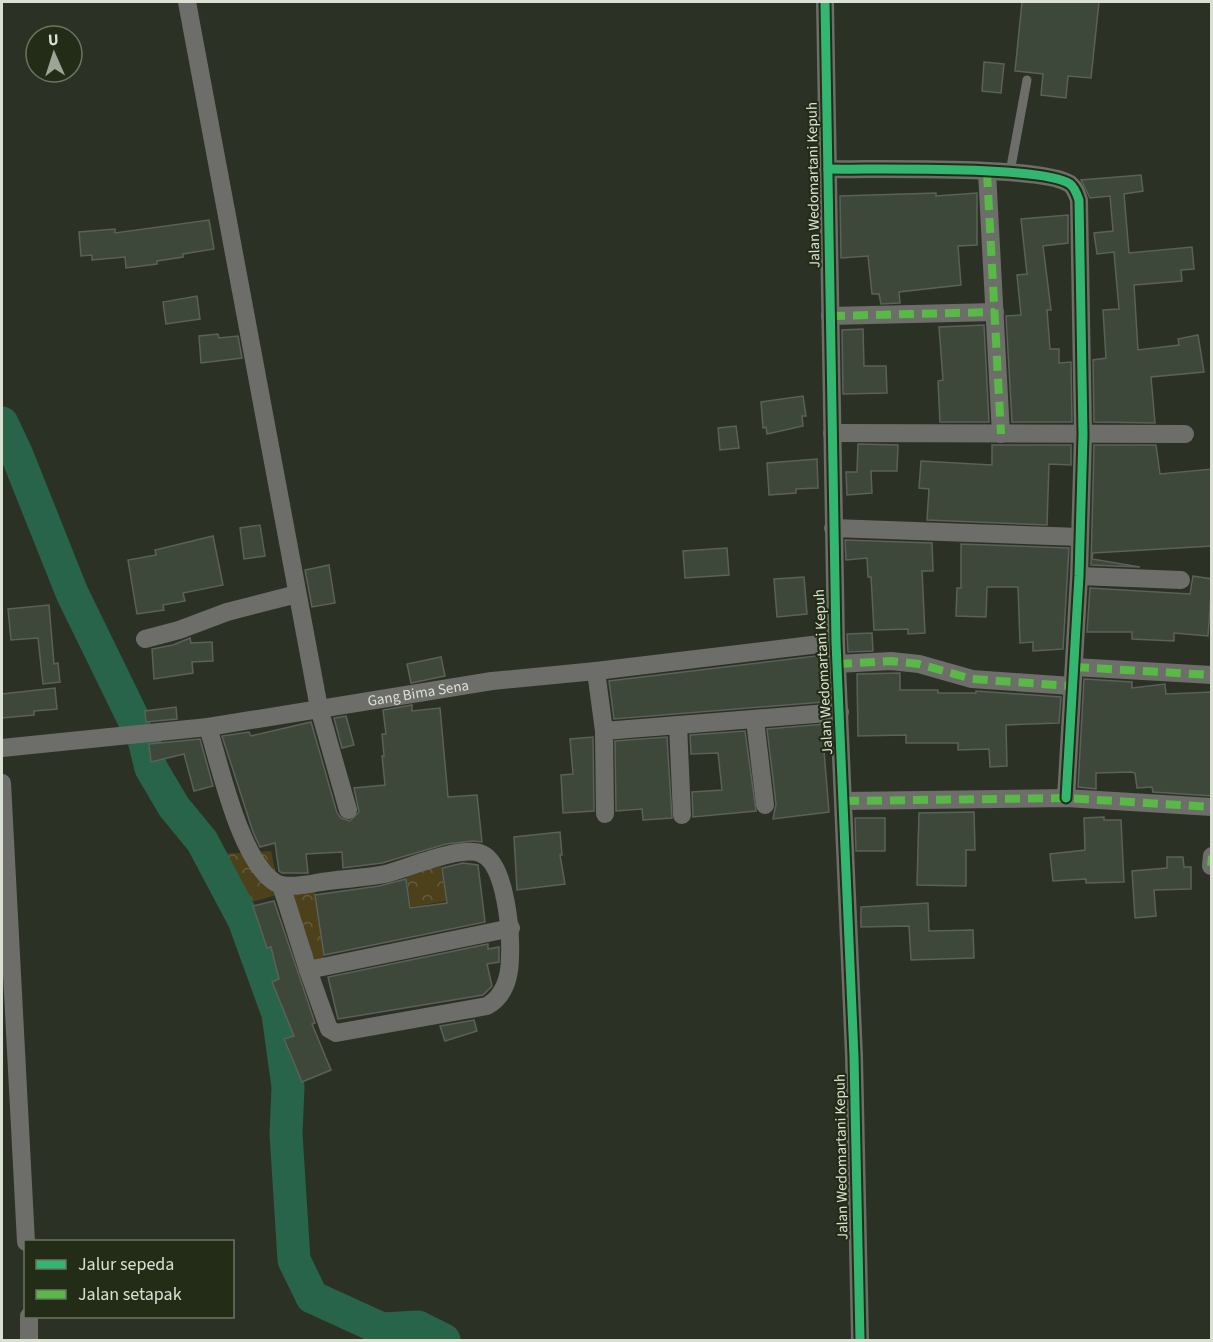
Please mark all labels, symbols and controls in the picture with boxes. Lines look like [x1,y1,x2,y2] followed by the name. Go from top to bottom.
[24,24,84,84] north arrow
[47,29,59,51] text: U
[802,102,825,268] street label: Jalan Wedomartani Kepuh
[809,588,838,755] street label: Jalan Wedomartani Kepuh
[366,675,471,712] street label: Gang Bima Sena
[830,1074,853,1240] street label: Jalan Wedomartani Kepuh
[24,1240,234,1318] legend
[78,1252,174,1277] text: Jalur sepeda
[78,1282,182,1307] text: Jalan setapak

